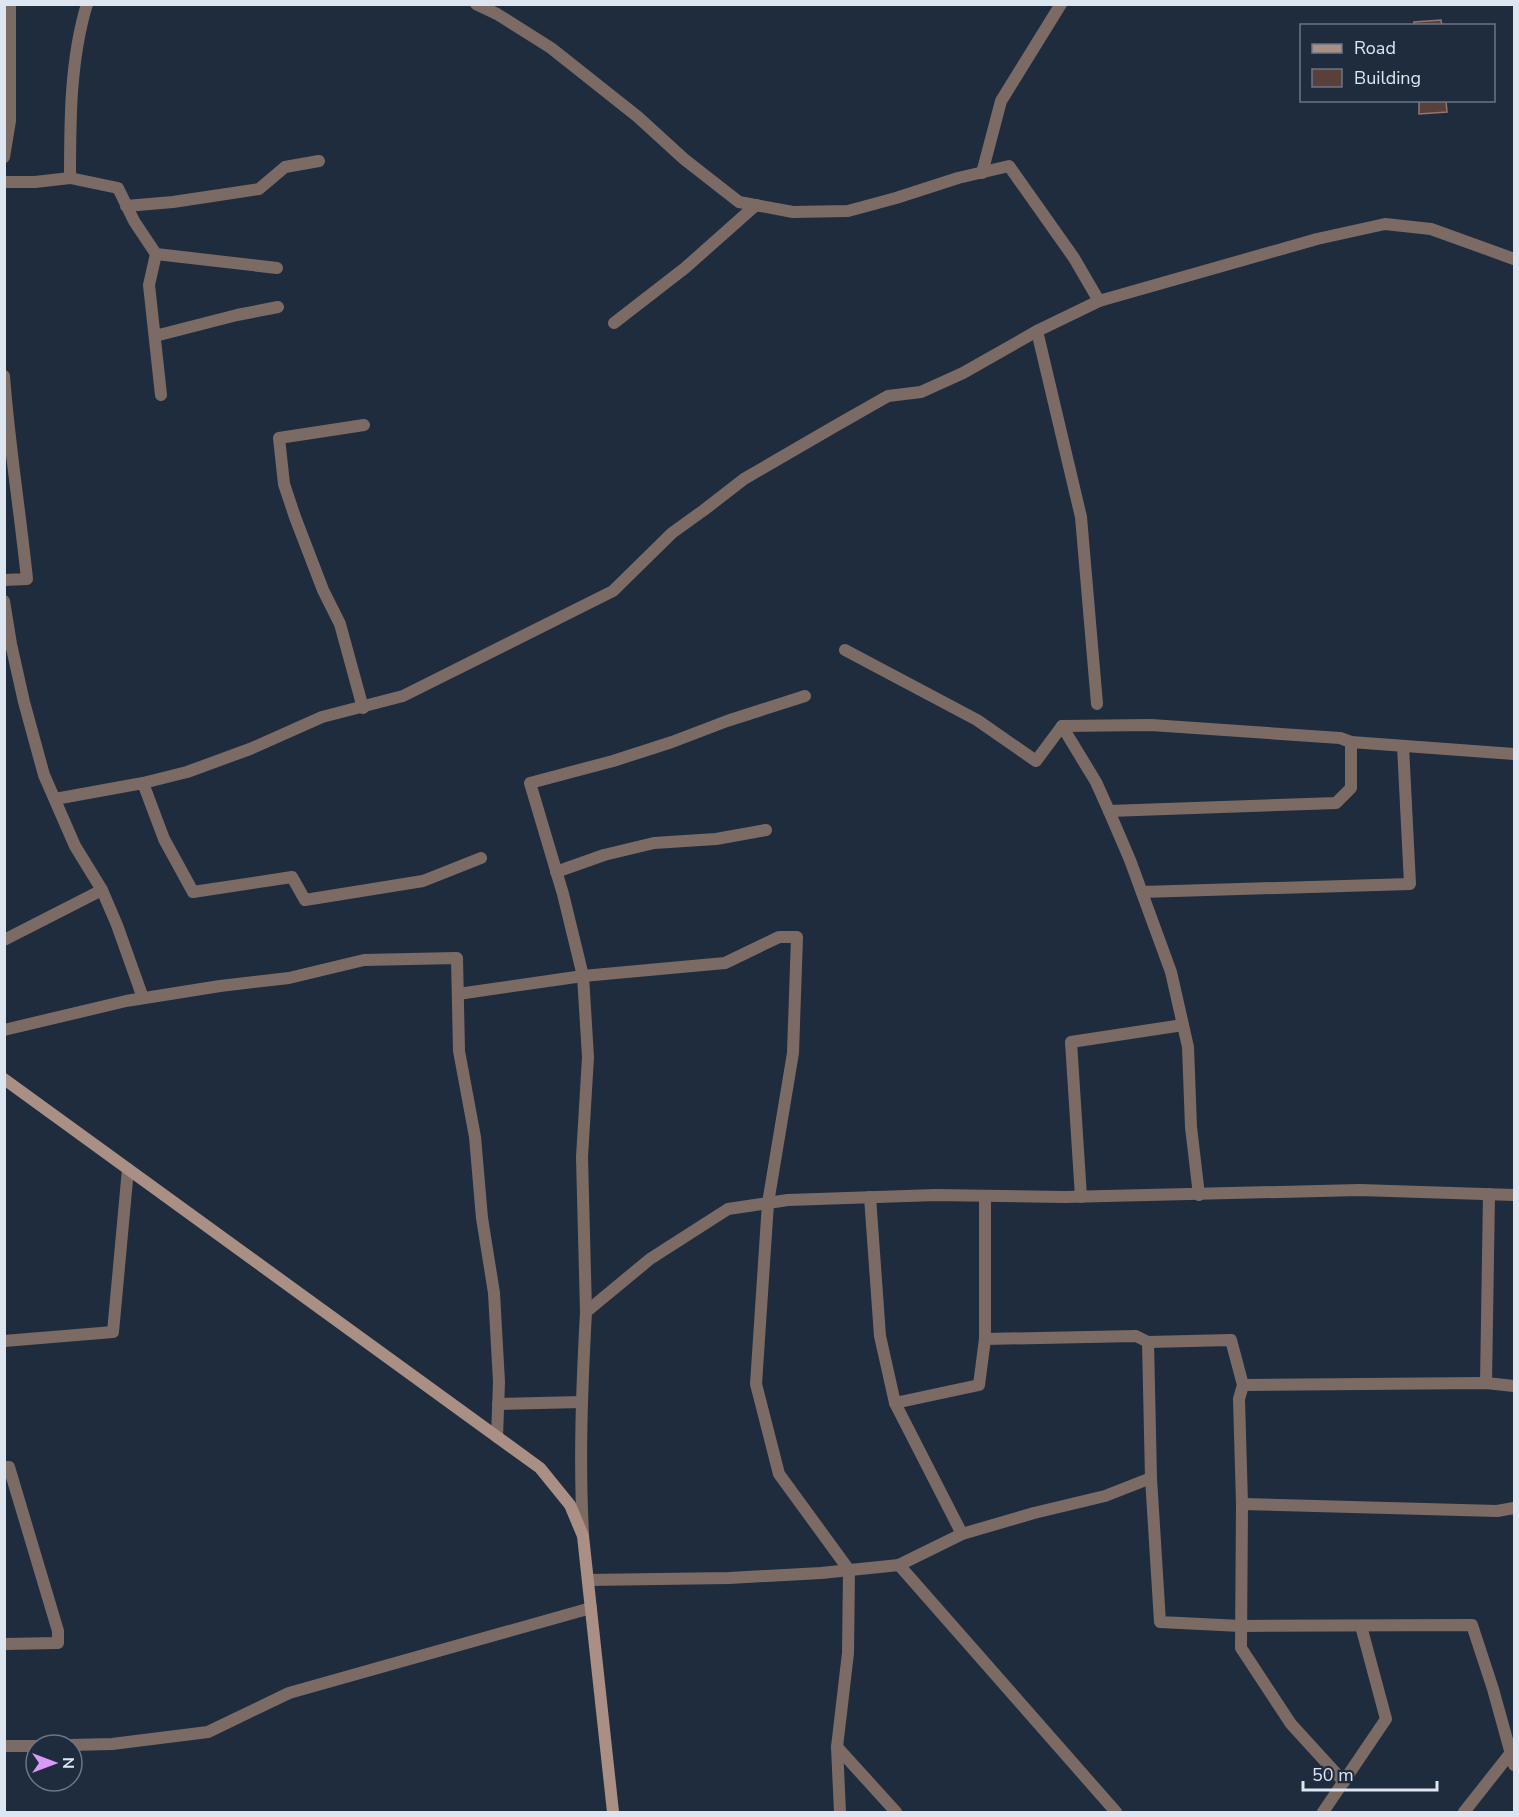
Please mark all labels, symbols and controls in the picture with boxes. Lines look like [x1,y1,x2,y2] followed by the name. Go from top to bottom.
[1300,24,1495,102] legend
[1354,36,1396,60] text: Road
[1354,66,1421,90] text: Building
[24,1733,84,1793] north arrow
[1303,1754,1436,1792] scale bar
[57,1757,79,1769] text: N
[1312,1763,1354,1787] text: 50 m

